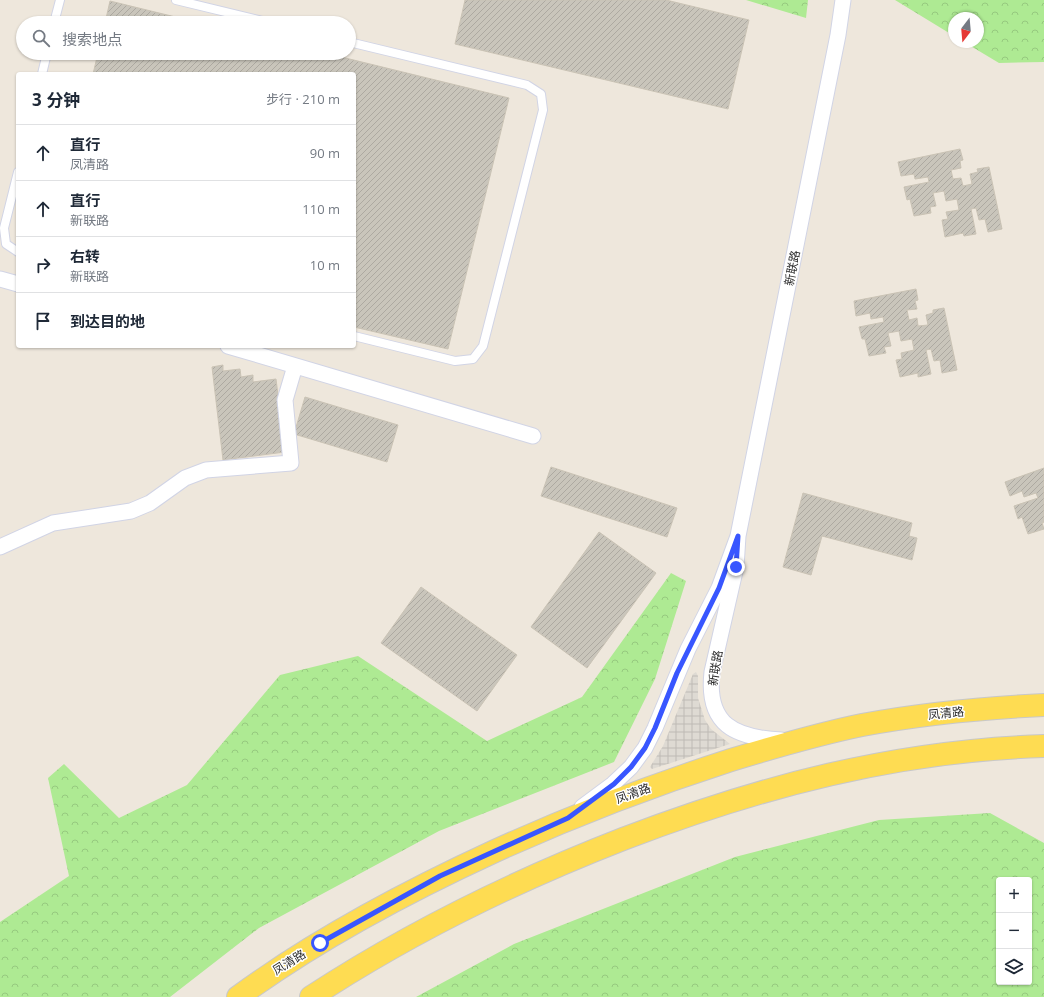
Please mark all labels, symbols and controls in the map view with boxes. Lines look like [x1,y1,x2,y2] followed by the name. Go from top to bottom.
[948,12,984,48] north arrow
[16,16,356,60] search box
[30,27,52,49] icon: search
[62,29,122,49] text: 搜索地点
[32,88,80,111] text: 3 分钟
[266,90,340,108] text: 步行 · 210 m
[70,134,100,154] text: 直行
[32,142,54,164] icon: ahead
[310,144,340,162] text: 90 m
[70,155,109,173] text: 凤清路
[70,190,100,210] text: 直行
[32,198,54,220] icon: ahead
[302,200,340,218] text: 110 m
[70,211,109,229] text: 新联路
[70,246,100,266] text: 右转
[780,249,804,287] street label: 新联路
[32,254,54,276] icon: right
[310,256,340,274] text: 10 m
[70,267,109,285] text: 新联路
[32,310,54,332] icon: arrive
[70,311,145,331] text: 到达目的地
[727,558,745,576] route end
[704,649,726,687] street label: 新联路
[927,703,965,723] street label: 凤清路
[613,779,653,807] street label: 凤清路
[996,877,1032,985] map controls
[996,877,1032,913] button: +
[996,913,1032,949] button: −
[311,934,329,952] route start
[269,945,309,979] street label: 凤清路
[996,949,1032,985] button: layers

